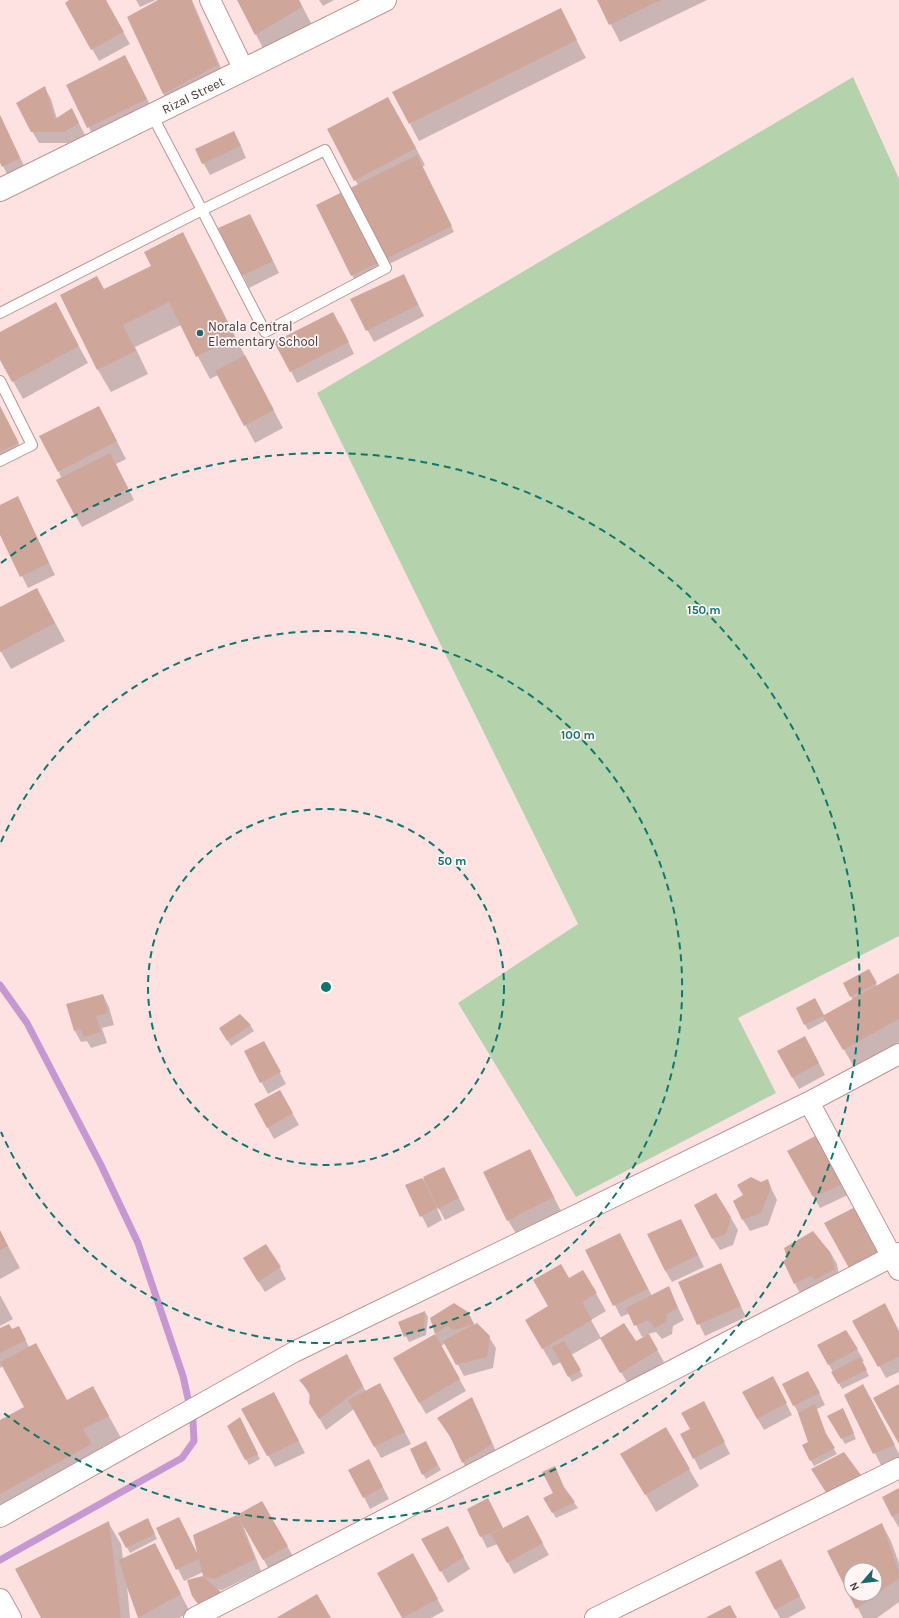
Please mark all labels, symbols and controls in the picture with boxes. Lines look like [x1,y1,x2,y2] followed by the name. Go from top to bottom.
[159,73,227,117] street label: Rizal Street
[208,319,318,349] place label: Norala Central Elementary School
[195,328,205,338] marker: Norala Central Elementary School
[687,603,721,617] text: 150 m
[561,728,595,742] text: 100 m
[438,854,467,868] text: 50 m
[319,980,333,994] centre of rings
[843,1562,883,1602] north arrow
[847,1580,862,1593] text: N

